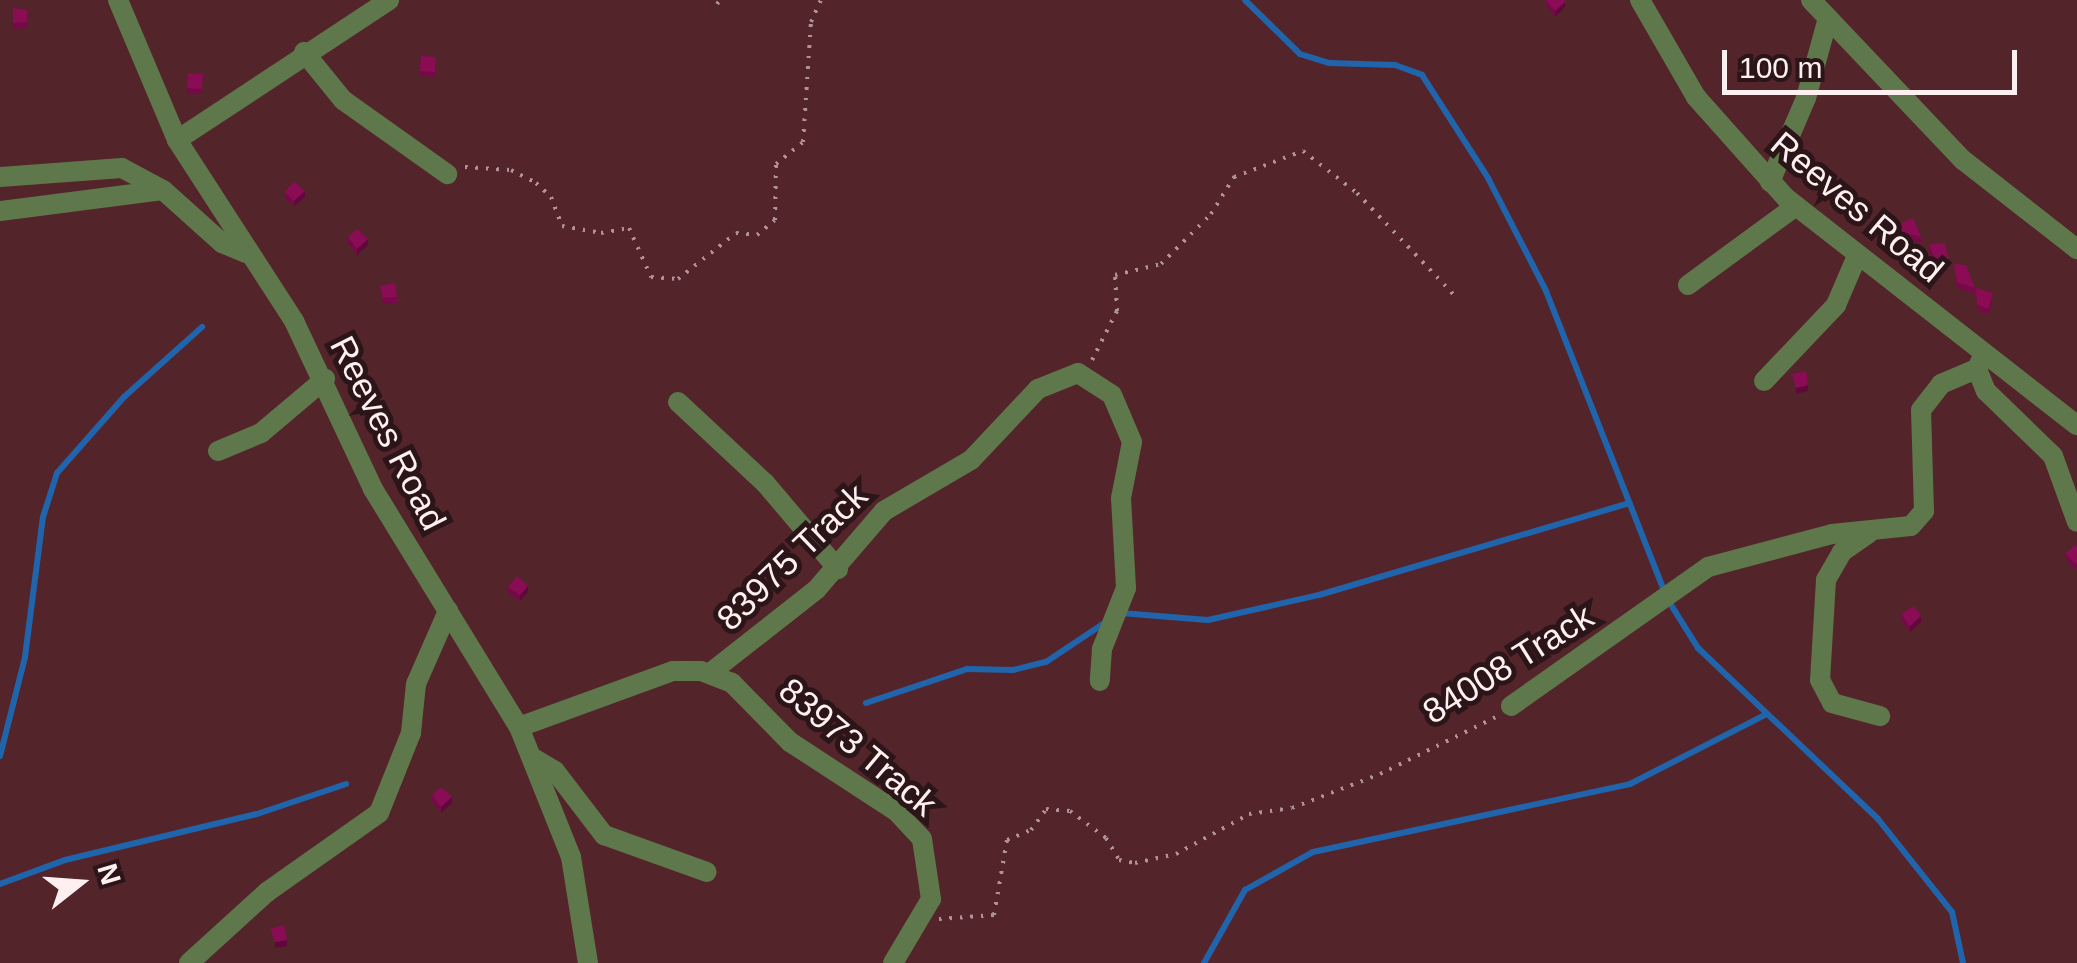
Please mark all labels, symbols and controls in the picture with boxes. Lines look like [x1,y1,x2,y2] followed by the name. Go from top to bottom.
[1727,30,2022,92] scale bar
[1739,51,1822,84] text: 100 m
[1762,123,1952,291] street label: Reeves Road
[321,329,455,537] street label: Reeves Road
[708,475,876,639] street label: 83975 Track
[1415,595,1601,733] street label: 84008 Track
[770,669,946,825] street label: 83973 Track
[30,833,130,933] north arrow
[91,860,127,888] text: N

